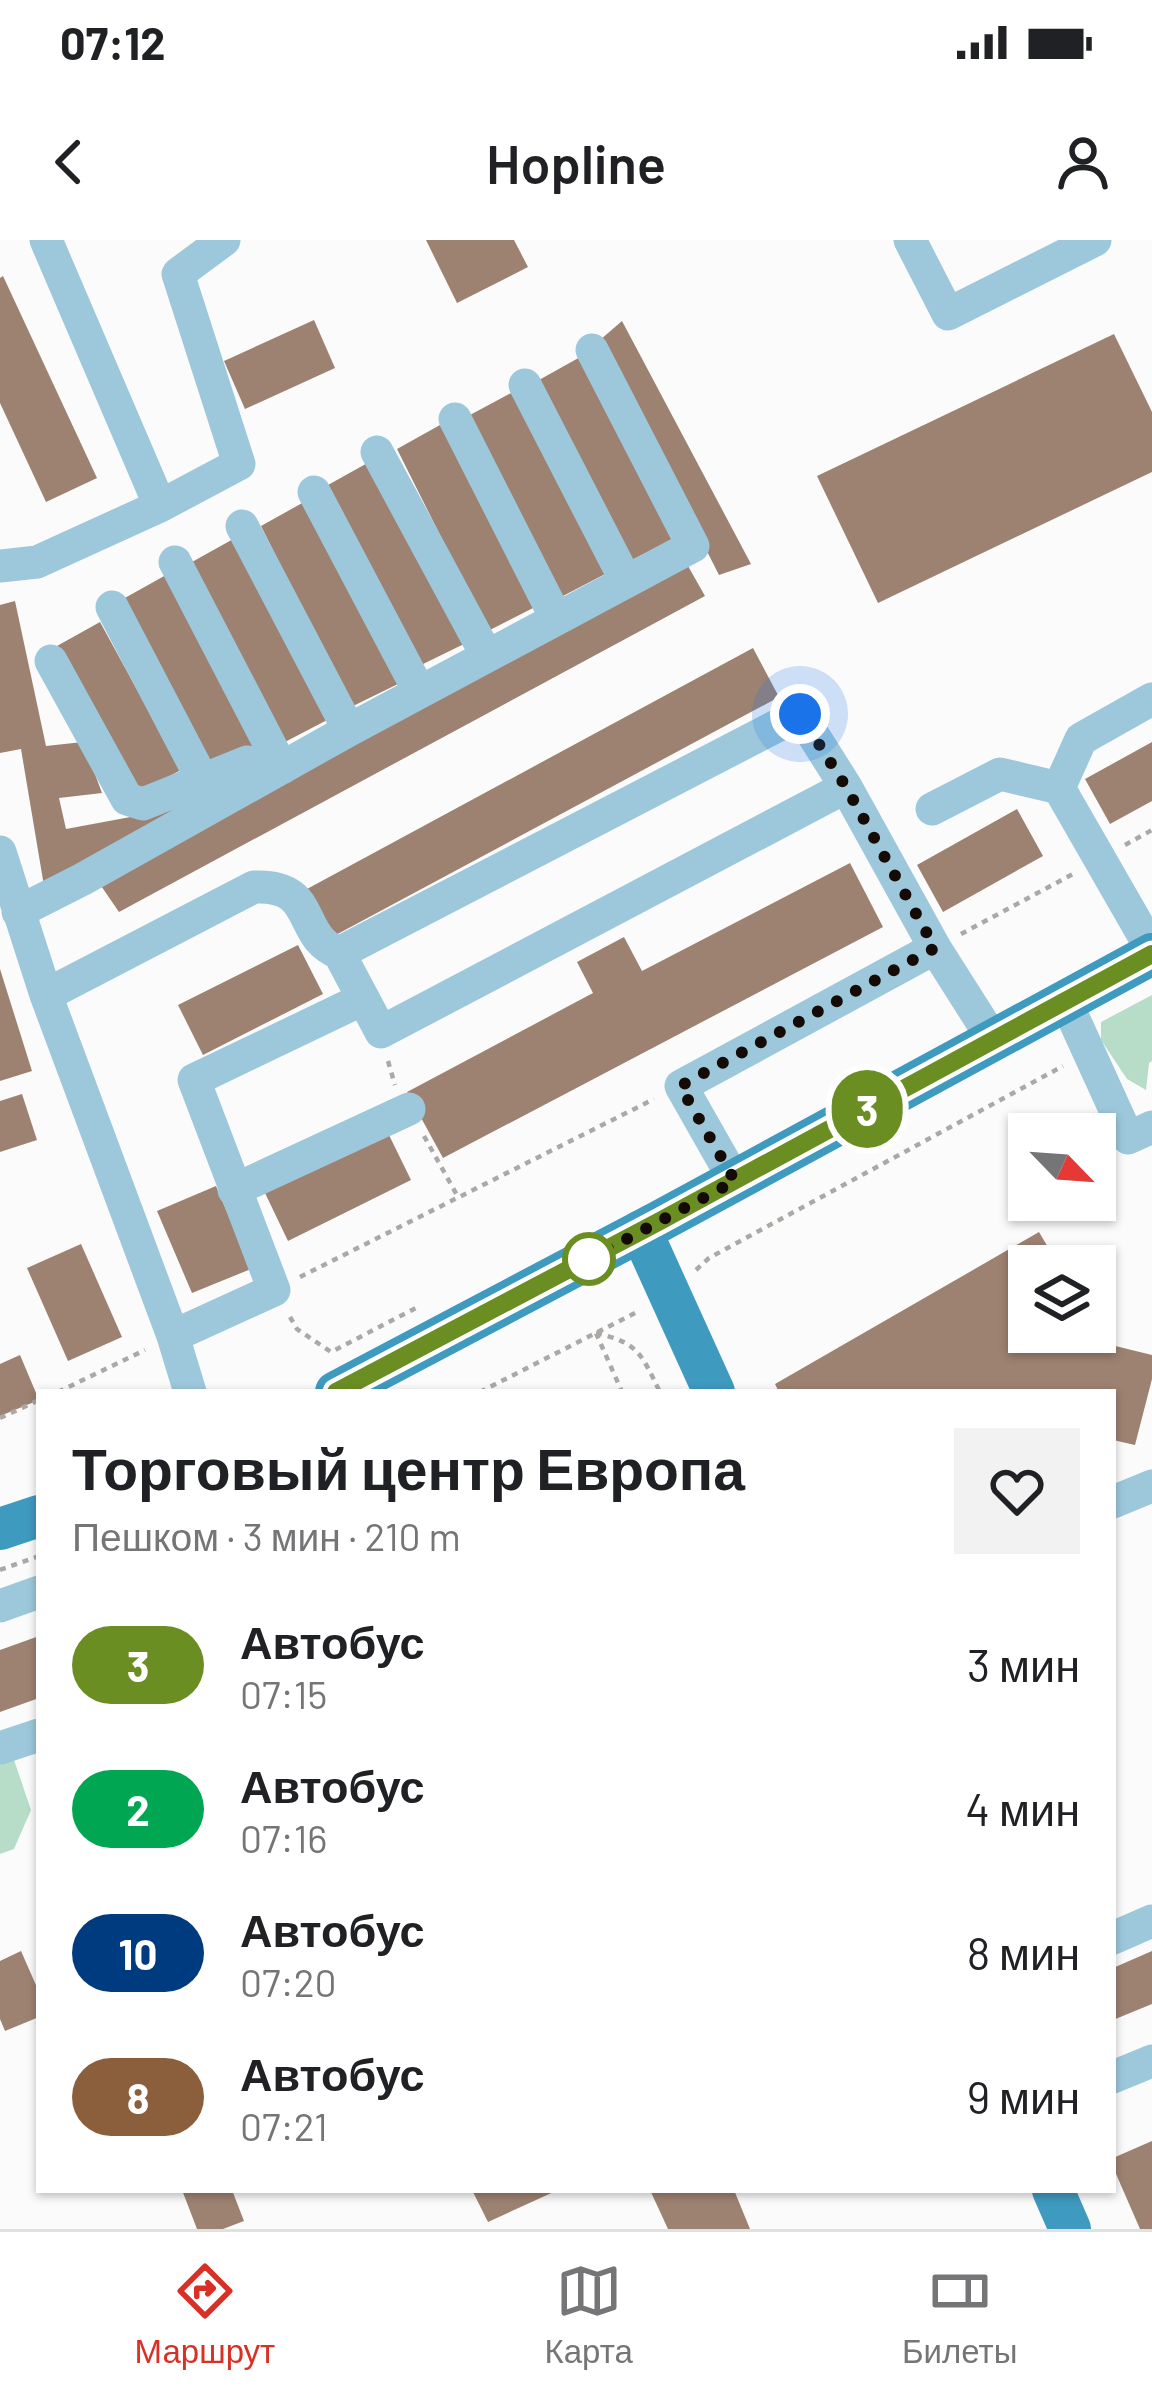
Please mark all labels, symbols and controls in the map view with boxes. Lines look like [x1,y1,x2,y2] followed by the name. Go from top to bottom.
[60,15,165,69] text: 07:12
[36,129,102,195] icon: back
[1050,129,1116,195] icon: person
[486,130,666,195] text: Hopline
[770,684,830,744] your location
[828,1070,906,1148] line badge: 3
[856,1084,878,1134] text: 3
[1008,1113,1116,1221] north arrow
[1008,1113,1116,1353] map controls
[564,1234,614,1284] unlabelled marker
[1008,1245,1116,1353] button: layers
[954,1428,1080,1554] button: heart
[72,1433,745,1501] text: Торговый центр Европа
[72,1512,461,1559] text: Пешком · 3 мин · 210 m
[240,1614,425,1668] text: Автобус
[967,1637,1080,1691] text: 3 мин
[127,1640,149,1690] text: 3
[240,1670,327,1717] text: 07:15
[240,1758,425,1812] text: Автобус
[965,1781,1080,1835] text: 4 мин
[126,1784,150,1834] text: 2
[240,1814,327,1861] text: 07:16
[240,1902,425,1956] text: Автобус
[967,1925,1080,1979] text: 8 мин
[119,1928,157,1978] text: 10
[240,1958,337,2005] text: 07:20
[240,2046,425,2100] text: Автобус
[967,2069,1080,2123] text: 9 мин
[127,2072,149,2122] text: 8
[240,2102,328,2149] text: 07:21
[135,2258,275,2371] tab: Маршрут
[544,2258,633,2371] tab: Карта
[902,2258,1017,2371] tab: Билеты

